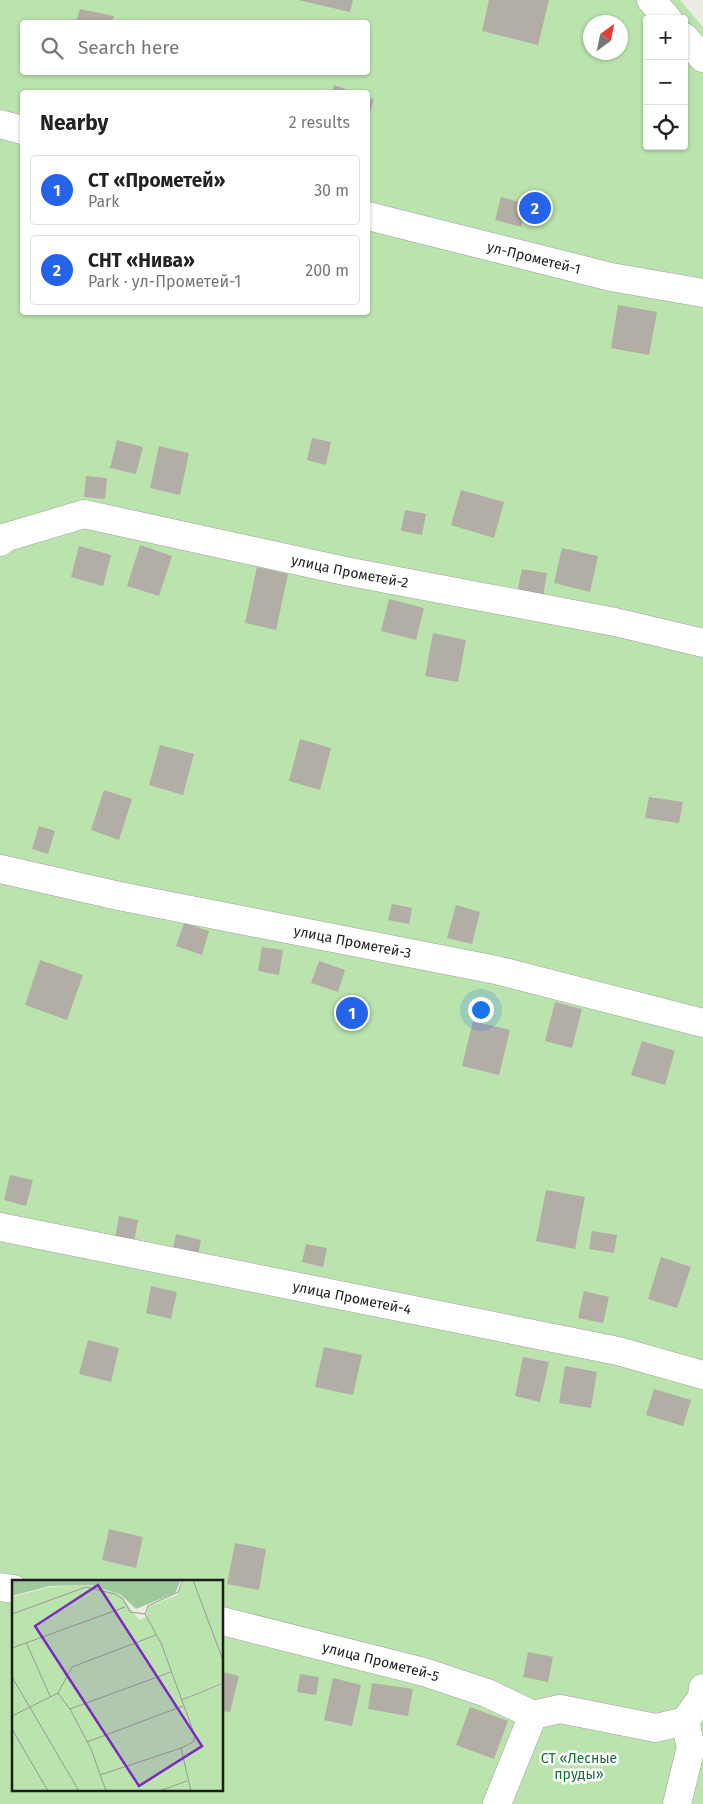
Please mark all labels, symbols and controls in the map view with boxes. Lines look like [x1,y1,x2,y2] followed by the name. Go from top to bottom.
[583,15,628,60] north arrow
[643,15,688,150] map controls
[643,15,688,60] button: +
[20,20,370,75] search box
[38,34,66,62] icon: search
[78,36,179,59] text: Search here
[643,60,688,105] button: −
[643,105,688,150] button: locate
[40,110,108,136] text: Nearby
[289,113,350,132] text: 2 results
[88,169,225,192] text: СТ «Прометей»
[53,181,61,200] text: 1
[314,181,349,200] text: 30 m
[519,189,551,227] pin: 2
[88,192,120,211] text: Park
[485,238,582,278] street label: ул-Прометей-1
[88,249,195,272] text: СНТ «Нива»
[53,261,61,280] text: 2
[305,261,349,280] text: 200 m
[88,272,241,291] text: Park · ул-Прометей-1
[290,551,410,591] street label: улица Прометей-2
[292,922,413,962] street label: улица Прометей-3
[336,994,368,1032] pin: 1
[468,997,494,1023] your location
[291,1277,413,1318] street label: улица Прометей-4
[12,1580,224,1792] inset map
[321,1638,442,1685] street label: улица Прометей-5
[541,1750,617,1783] park label: СТ «Лесные пруды»

